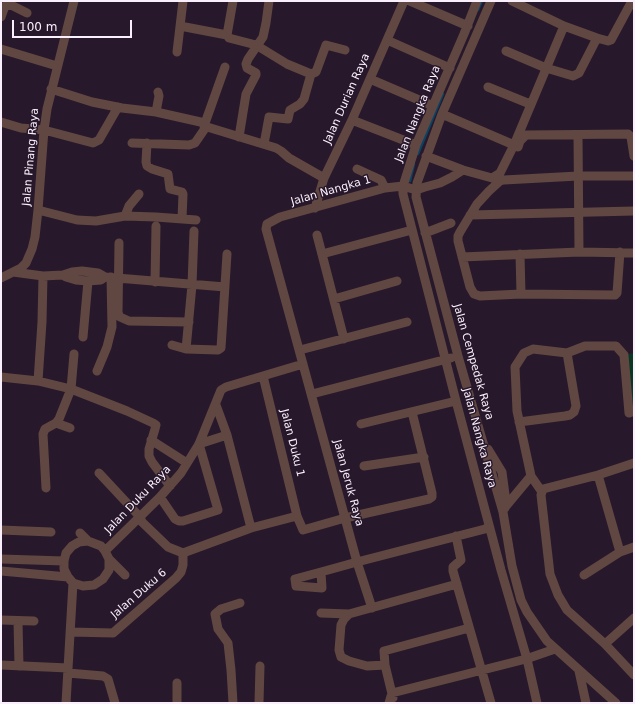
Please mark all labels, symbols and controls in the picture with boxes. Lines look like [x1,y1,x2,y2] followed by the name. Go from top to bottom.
[14,12,134,38] scale bar
[19,20,57,34] text: 100 m
[321,52,373,146] street label: Jalan Durian Raya
[393,64,443,164] street label: Jalan Nangka Raya
[20,107,42,207] street label: Jalan Pinang Raya
[289,173,373,209] street label: Jalan Nangka 1
[450,302,496,422] street label: Jalan Cempedak Raya
[459,387,499,489] street label: Jalan Nangka Raya
[277,408,307,478] street label: Jalan Duku 1
[330,438,366,528] street label: Jalan Jeruk Raya
[102,463,174,537] street label: Jalan Duku Raya
[109,566,169,622] street label: Jalan Duku 6

